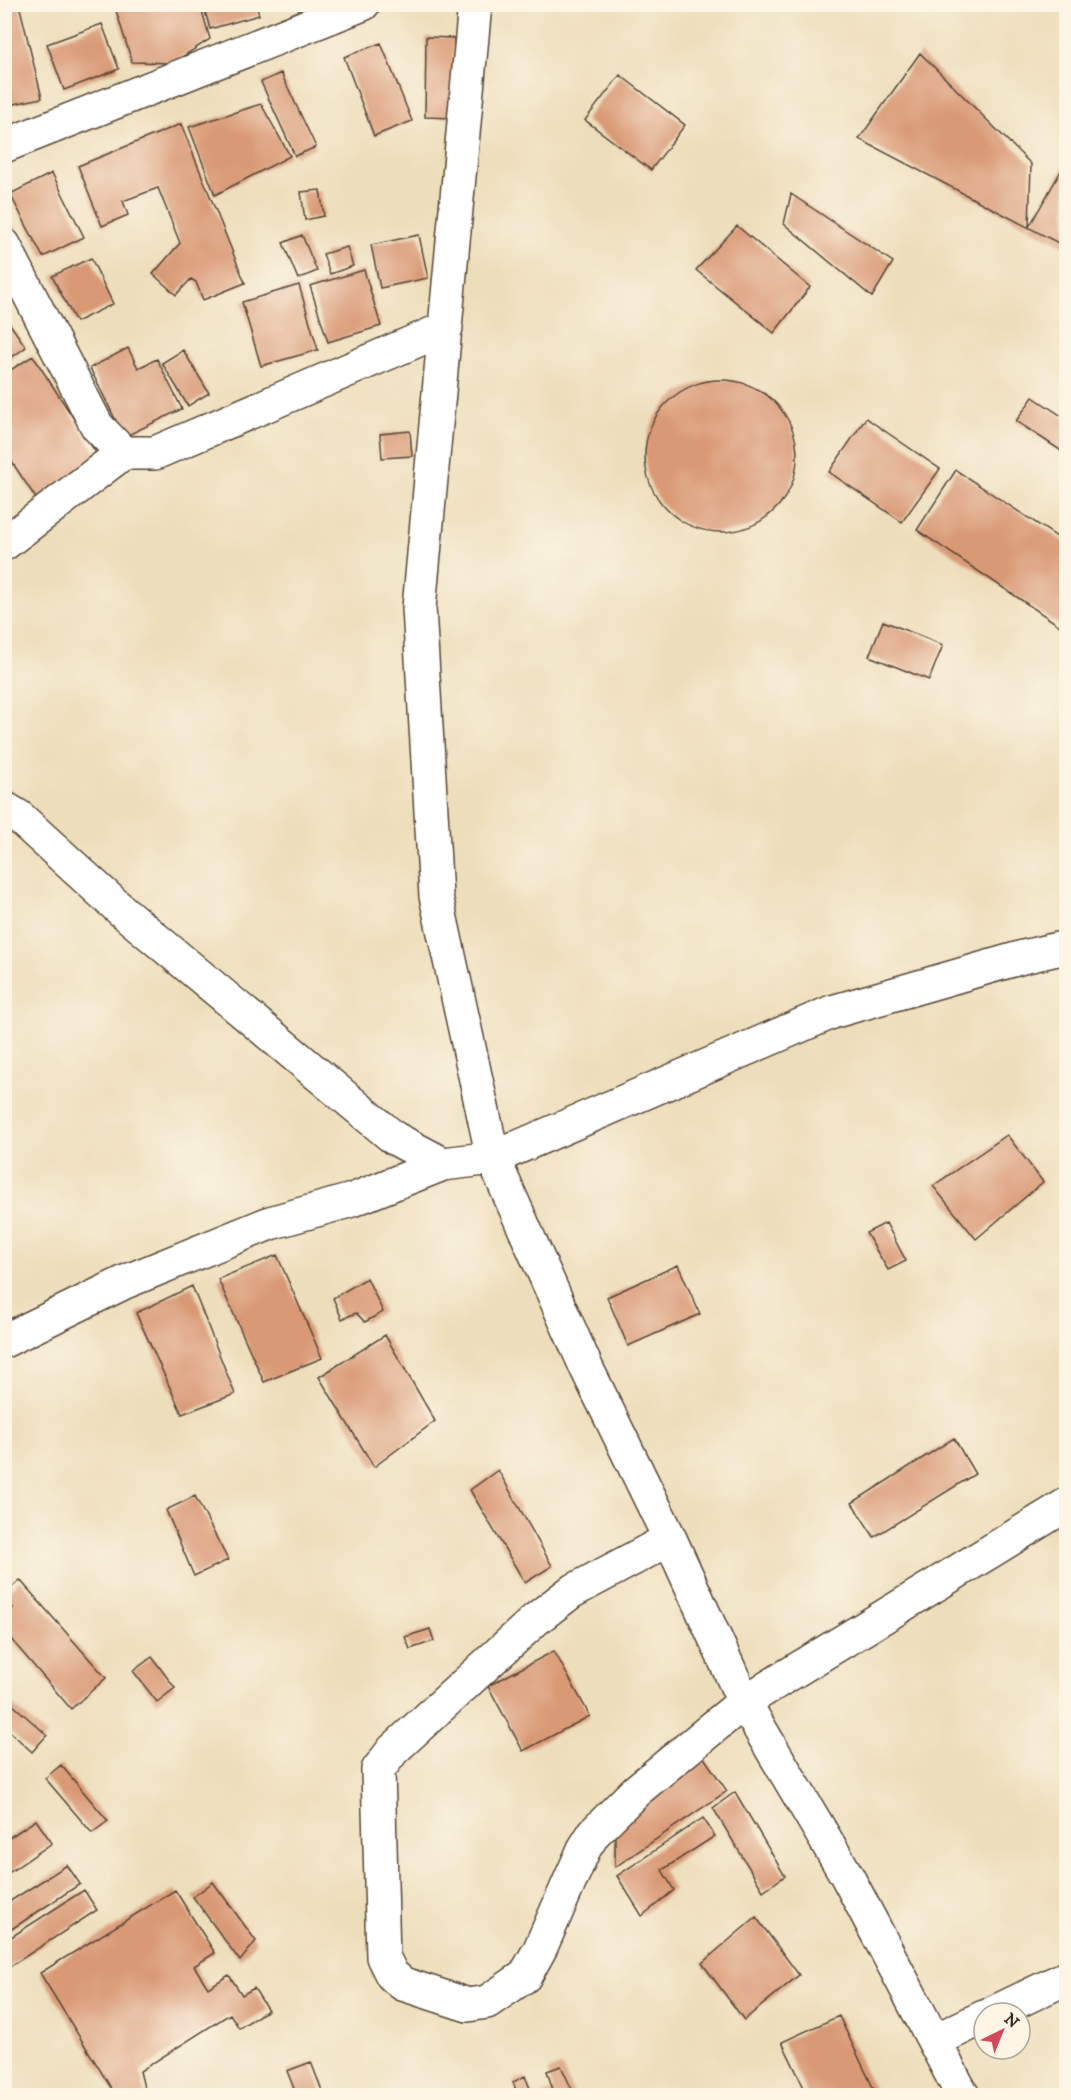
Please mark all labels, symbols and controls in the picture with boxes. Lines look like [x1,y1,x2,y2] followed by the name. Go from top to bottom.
[972,2001,1032,2061] north arrow
[1000,2009,1023,2033] text: N

